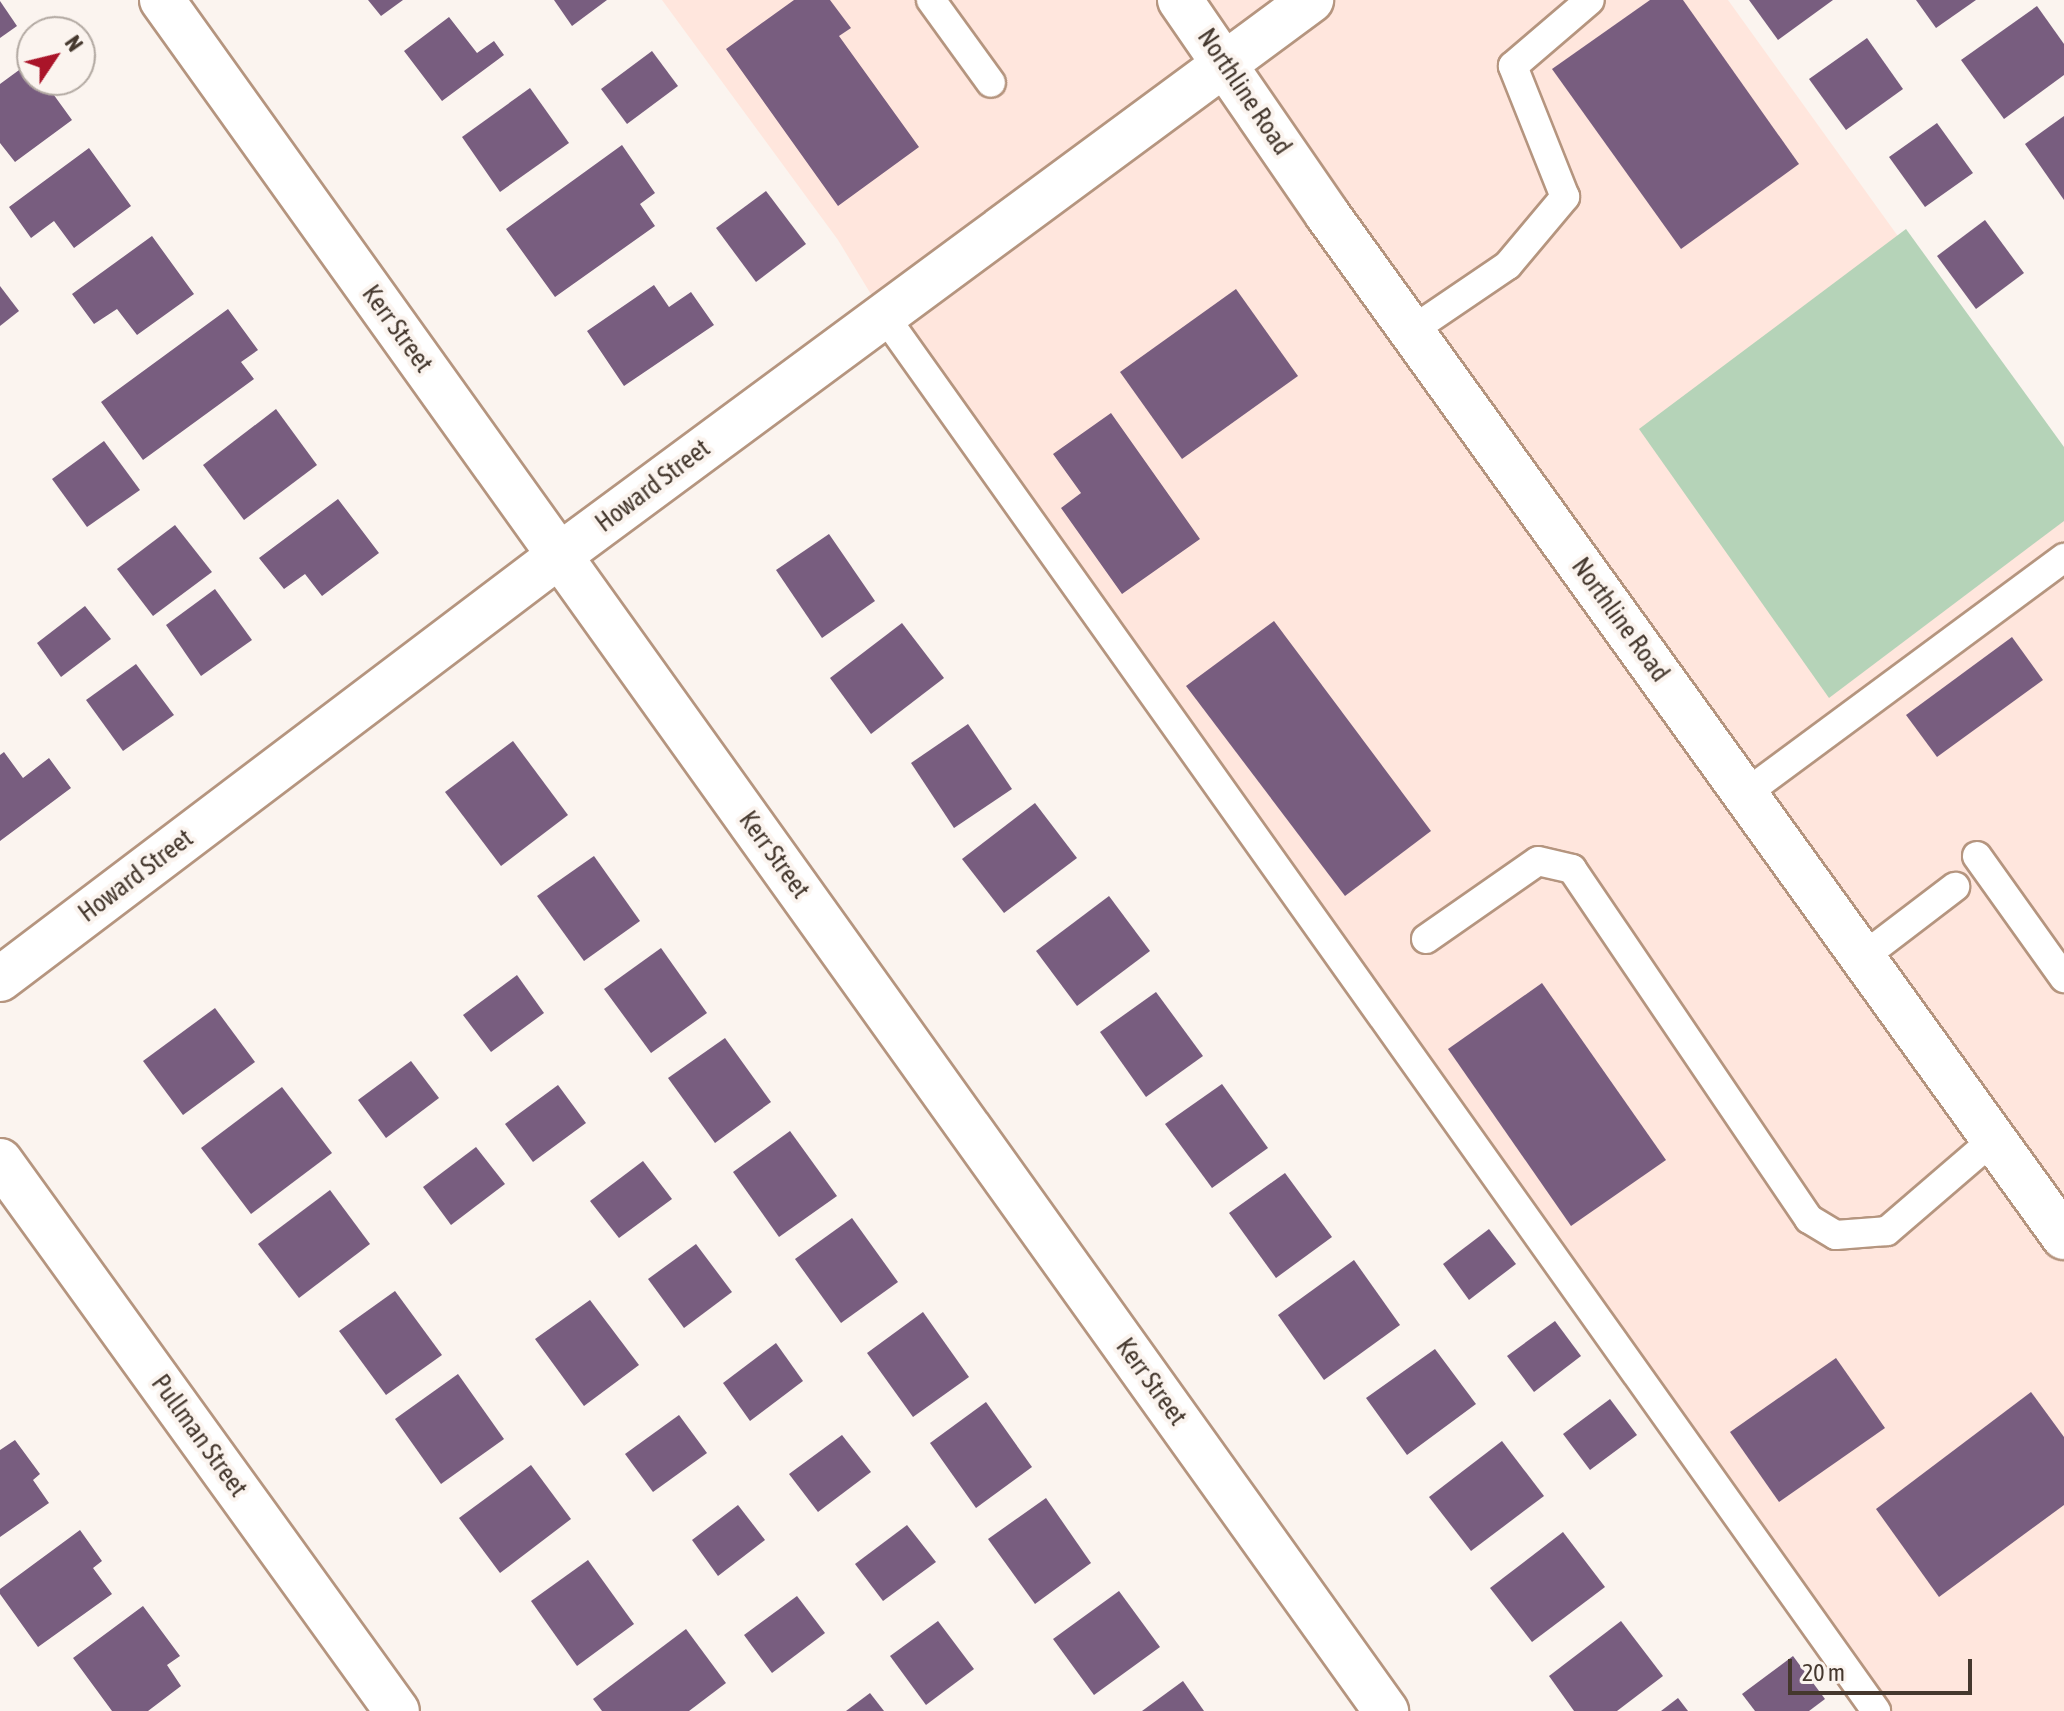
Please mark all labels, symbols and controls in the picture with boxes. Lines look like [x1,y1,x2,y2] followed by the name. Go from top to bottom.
[16,16,96,96] north arrow
[1190,23,1298,161] street label: Northline Road
[60,31,88,56] text: N
[355,279,439,379] street label: Kerr Street
[590,433,716,539] street label: Howard Street
[1565,552,1675,688] street label: Northline Road
[732,805,816,905] street label: Kerr Street
[73,823,199,929] street label: Howard Street
[1109,1332,1193,1432] street label: Kerr Street
[144,1369,254,1503] street label: Pullman Street
[1792,1643,1976,1693] scale bar
[1802,1659,1845,1686] text: 20 m

